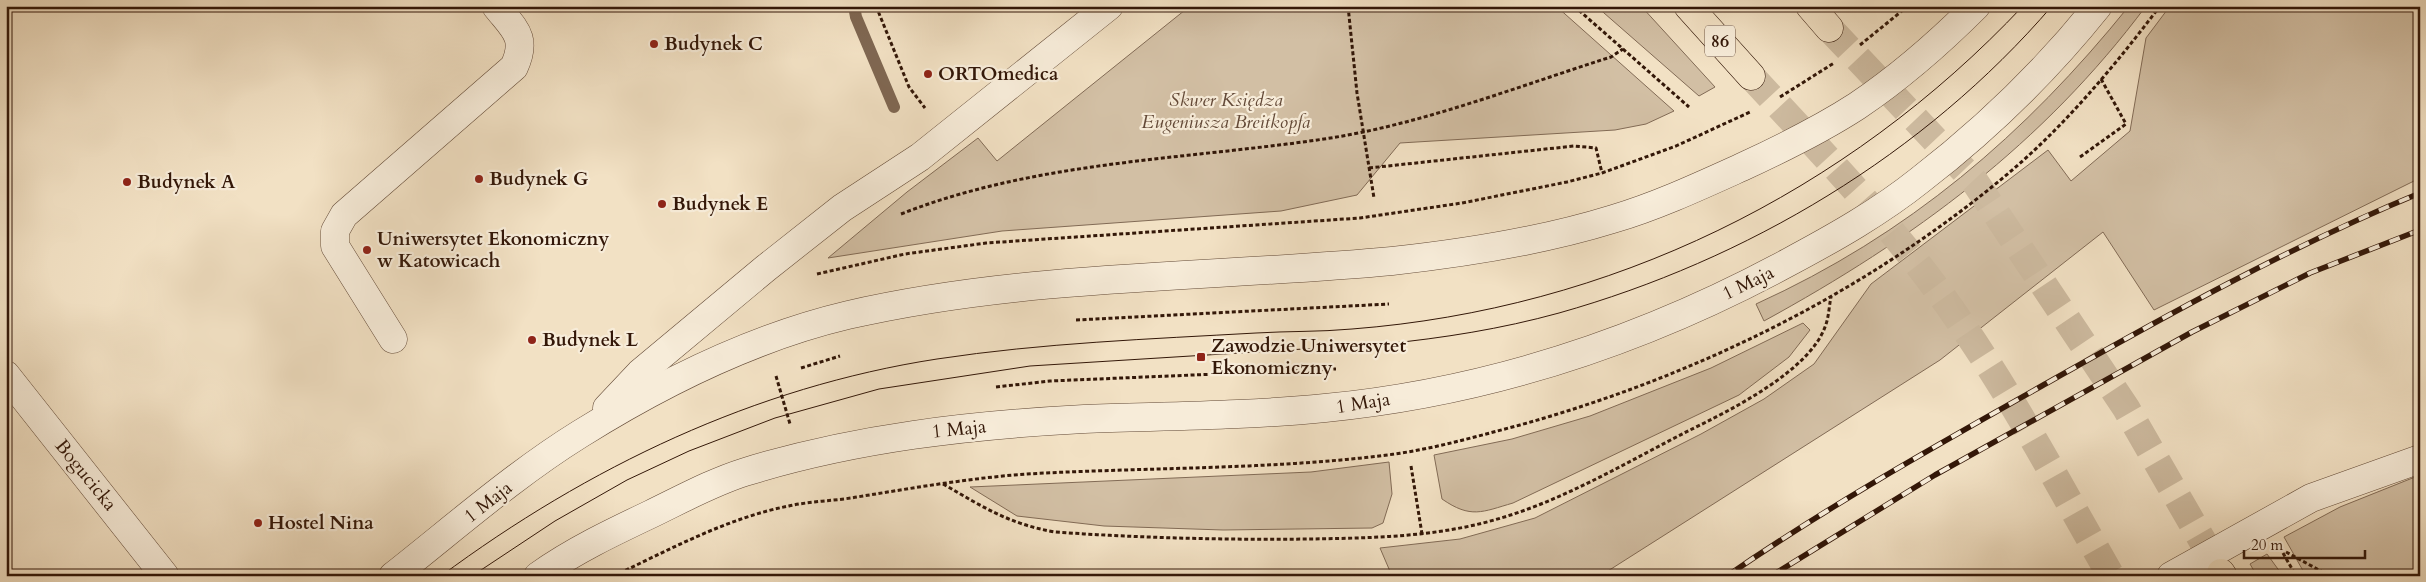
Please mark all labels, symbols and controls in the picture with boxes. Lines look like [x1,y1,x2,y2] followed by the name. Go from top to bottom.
[1705,26,1735,56] road number: 86
[664,31,763,57] place label: Budynek C
[648,38,660,50] marker: Budynek C
[938,61,1059,87] place label: ORTOmedica
[922,68,934,80] marker: ORTOmedica
[1142,87,1311,135] park label: Skwer Księdza Eugeniusza Breitkopfa
[489,166,588,192] place label: Budynek G
[137,169,236,195] place label: Budynek A
[473,173,485,185] marker: Budynek G
[121,176,133,188] marker: Budynek A
[672,191,768,217] place label: Budynek E
[656,198,668,210] marker: Budynek E
[377,226,609,274] place label: Uniwersytet Ekonomiczny w Katowicach
[361,244,373,256] marker: Uniwersytet Ekonomiczny w Katowicach
[1718,259,1778,307] street label: 1 Maja
[542,327,638,353] place label: Budynek L
[1211,333,1406,381] place label: Zawodzie Uniwersytet Ekonomiczny
[526,334,538,346] marker: Budynek L
[1195,351,1207,363] marker: Zawodzie Uniwersytet Ekonomiczny
[1334,386,1392,420] street label: 1 Maja
[931,413,987,445] street label: 1 Maja
[49,434,123,516] street label: Bogucicka
[459,475,517,529] street label: 1 Maja
[268,510,374,536] place label: Hostel Nina
[252,517,264,529] marker: Hostel Nina
[2244,527,2365,559] scale bar
[2251,535,2283,555] text: 20 m

